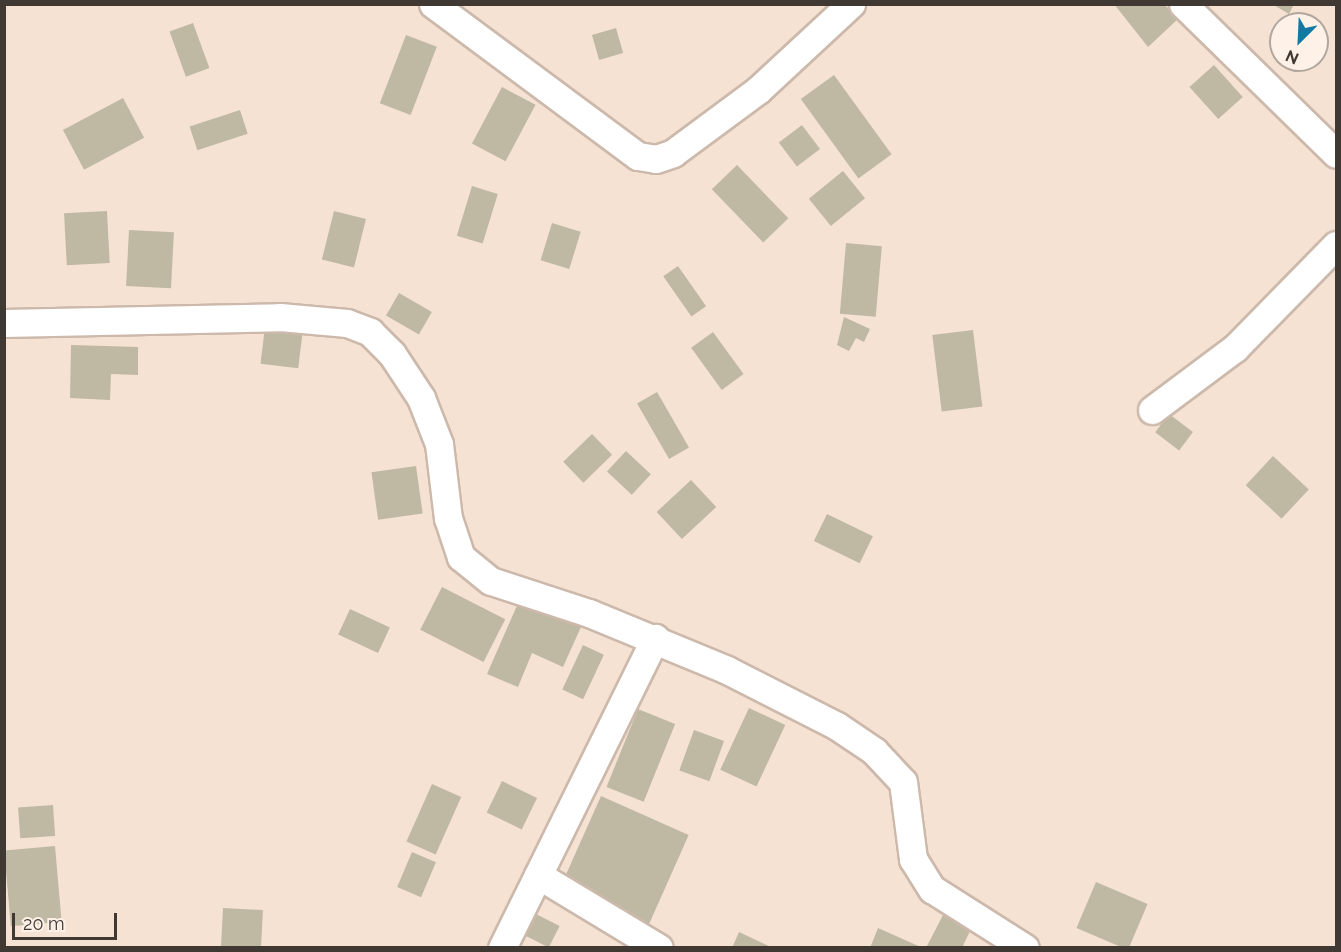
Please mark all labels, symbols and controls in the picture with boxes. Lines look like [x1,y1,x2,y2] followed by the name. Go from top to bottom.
[1269,12,1329,72] north arrow
[1283,46,1302,68] text: N
[15,901,120,939] scale bar
[23,913,65,934] text: 20 m

